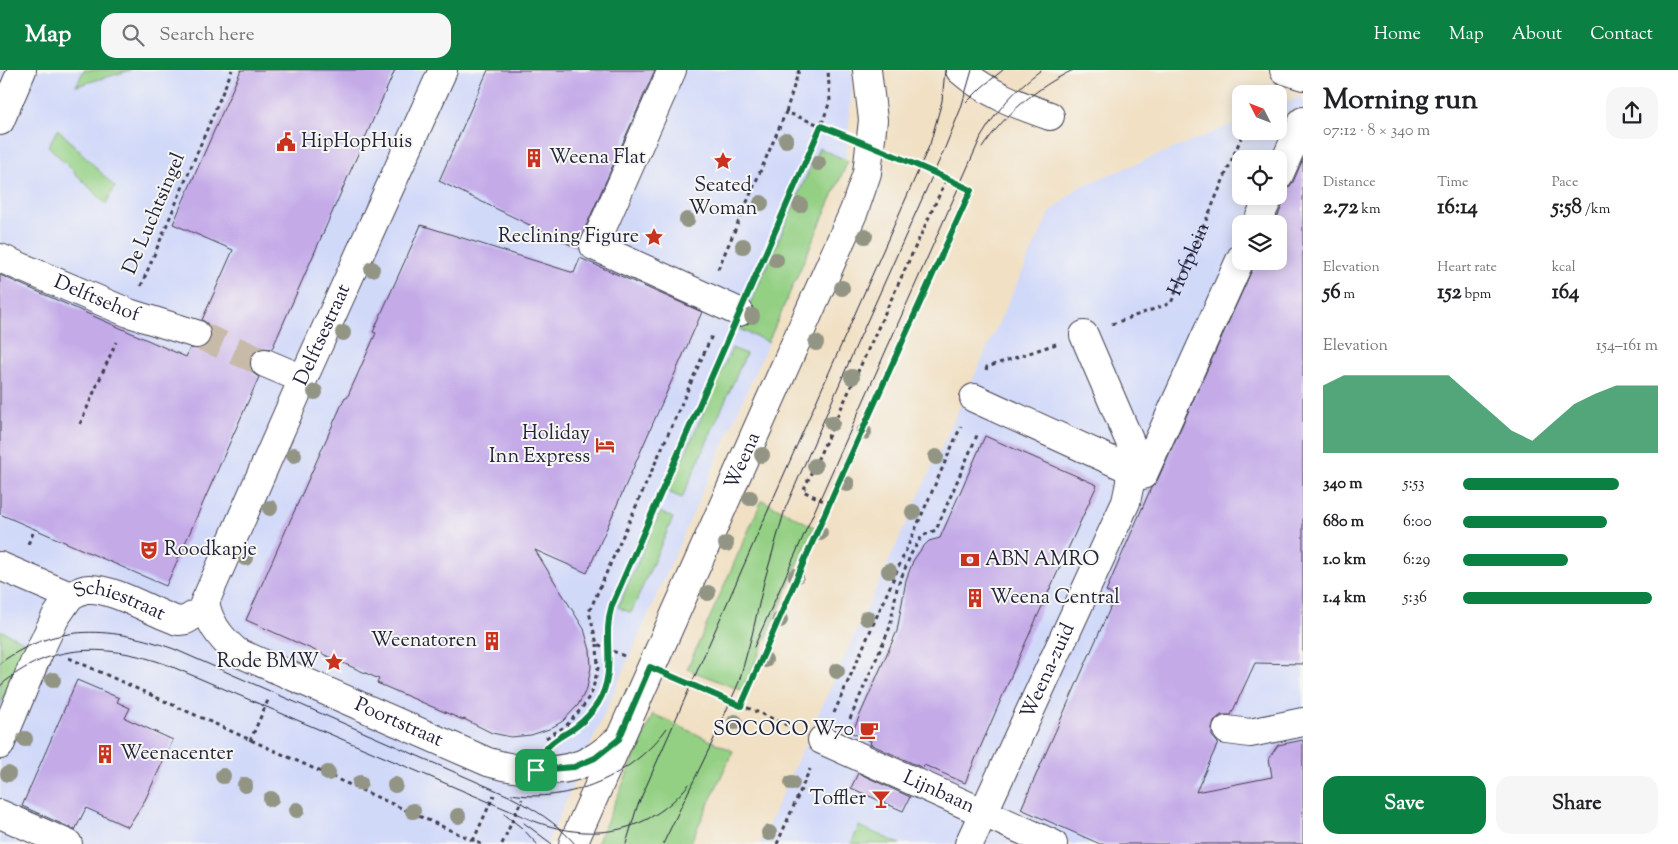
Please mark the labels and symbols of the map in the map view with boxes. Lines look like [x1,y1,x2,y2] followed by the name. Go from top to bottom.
[1232,85,1288,140] north arrow
[301,128,412,157] place label: HipHopHuis
[275,131,297,153] public building icon: HipHopHuis
[549,144,646,173] place label: Weena Flat
[523,147,545,169] building icon: Weena Flat
[116,148,194,279] street label: De Luchtsingel
[712,150,734,172] place icon: Seated Woman
[689,172,758,224] place label: Seated Woman
[1161,218,1218,300] street label: Hofplein
[498,223,639,252] place label: Reclining Figure
[643,226,665,248] place icon: Reclining Figure
[49,268,144,330] street label: Delftsehof
[287,279,359,391] street label: Delftsestraat
[489,420,590,472] place label: Holiday Inn Express
[718,428,768,494] street label: Weena
[594,434,616,456] hotel icon: Holiday Inn Express
[164,536,257,565] place label: Roodkapje
[138,539,160,561] theatre icon: Roodkapje
[985,546,1099,575] place label: ABN AMRO
[959,549,981,571] bank icon: ABN AMRO
[69,574,170,629] street label: Schiestraat
[990,584,1120,613] place label: Weena Central
[964,587,986,609] building icon: Weena Central
[1014,619,1083,724] street label: Weena-zuid
[371,627,477,656] place label: Weenatoren
[481,630,503,652] building icon: Weenatoren
[217,648,319,677] place label: Rode BMW
[323,651,345,673] place icon: Rode BMW
[350,691,448,755] street label: Poortstraat
[713,716,854,745] place label: SOCOCO W70
[858,719,880,741] cafe icon: SOCOCO W70
[120,740,234,769] place label: Weenacenter
[94,743,116,765] building icon: Weenacenter
[515,749,557,791] pin
[898,764,980,821] street label: Lijnbaan
[810,785,866,814] place label: Toffler
[870,788,892,810] bar icon: Toffler

